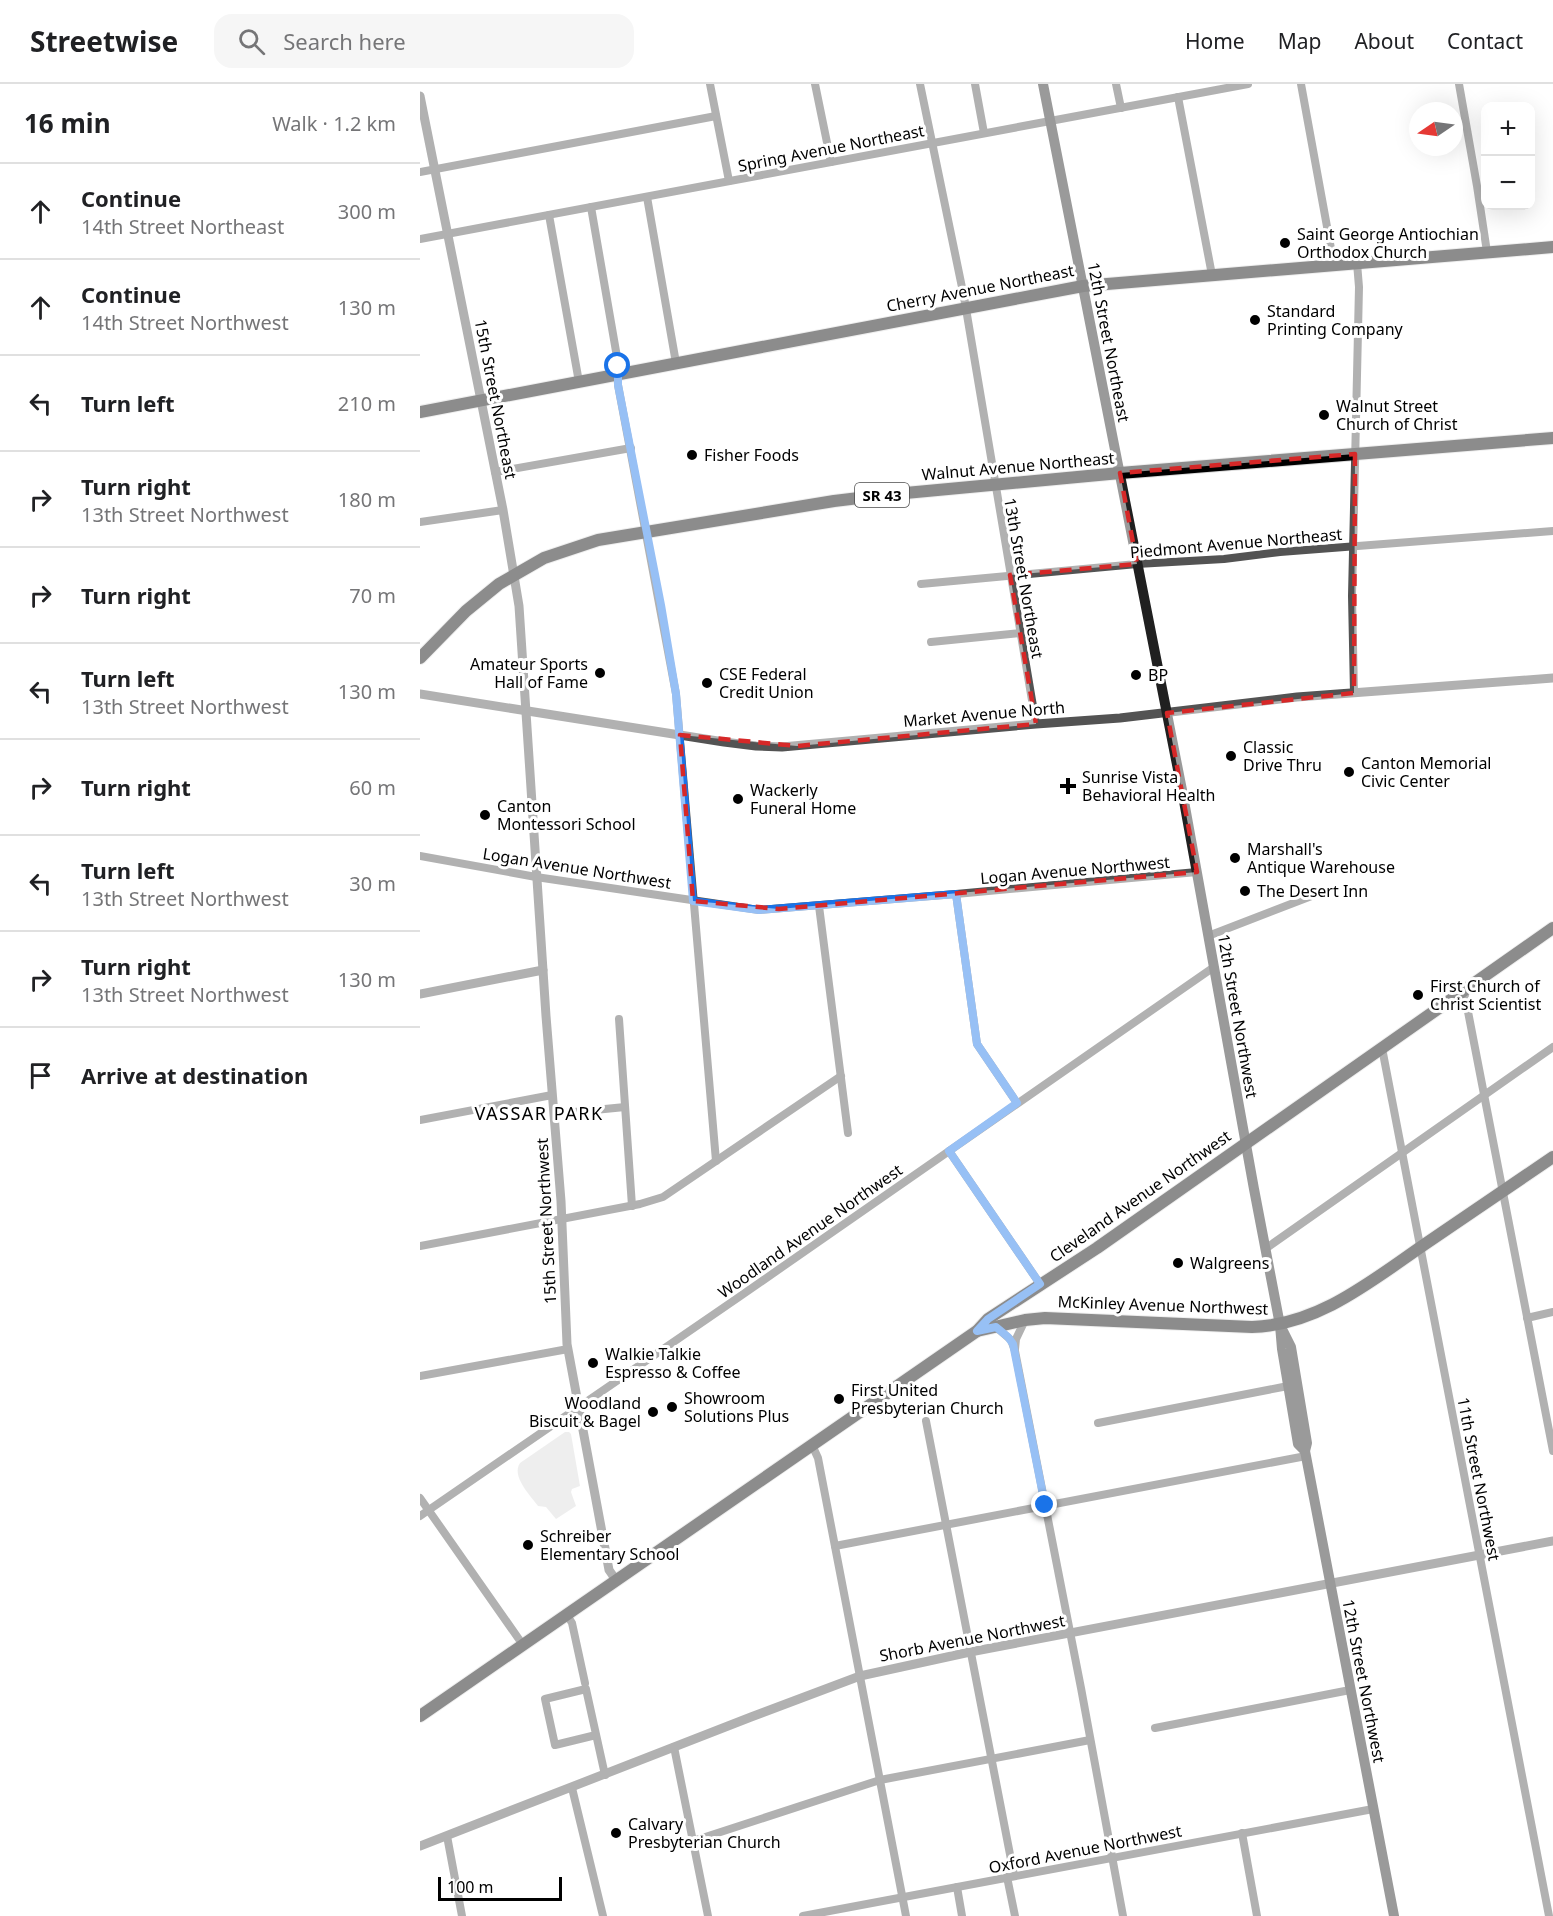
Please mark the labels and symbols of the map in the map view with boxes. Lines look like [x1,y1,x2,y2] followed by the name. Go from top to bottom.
[1409,102,1463,156] north arrow
[736,119,926,177] street label: Spring Avenue Northeast
[1297,223,1479,263] place label: Saint George Antiochian Orthodox Church
[1278,236,1292,250] marker: Saint George Antiochian Orthodox Church
[884,259,1076,317] street label: Cherry Avenue Northeast
[1083,260,1135,424] street label: 12th Street Northeast
[1267,300,1404,340] place label: Standard Printing Company
[1248,313,1262,327] marker: Standard Printing Company
[470,317,522,481] street label: 15th Street Northeast
[604,352,630,378] route start
[1336,395,1458,435] place label: Walnut Street Church of Christ
[1317,408,1331,422] marker: Walnut Street Church of Christ
[704,444,799,466] place label: Fisher Foods
[921,447,1115,485] street label: Walnut Avenue Northeast
[685,448,699,462] marker: Fisher Foods
[855,483,909,507] road number: SR 43
[999,496,1049,660] street label: 13th Street Northeast
[1129,523,1343,563] street label: Piedmont Avenue Northeast
[470,653,588,693] place label: Amateur Sports Hall of Fame
[719,663,814,703] place label: CSE Federal Credit Union
[1148,664,1168,686] place label: BP
[593,666,607,680] marker: Amateur Sports Hall of Fame
[1129,668,1143,682] marker: BP
[700,676,714,690] marker: CSE Federal Credit Union
[902,696,1066,732] street label: Market Avenue North
[1243,736,1322,776] place label: Classic Drive Thru
[1224,749,1238,763] marker: Classic Drive Thru
[1361,752,1492,792] place label: Canton Memorial Civic Center
[1342,765,1356,779] marker: Canton Memorial Civic Center
[1082,766,1215,806] place label: Sunrise Vista Behavioral Health
[1059,777,1077,795] marker: Sunrise Vista Behavioral Health
[750,779,856,819] place label: Wackerly Funeral Home
[731,792,745,806] marker: Wackerly Funeral Home
[497,795,636,835] place label: Canton Montessori School
[478,808,492,822] marker: Canton Montessori School
[1247,838,1395,878] place label: Marshall's Antique Warehouse
[481,842,673,894] street label: Logan Avenue Northwest
[979,851,1171,889] street label: Logan Avenue Northwest
[1228,851,1242,865] marker: Marshall's Antique Warehouse
[1257,880,1368,902] place label: The Desert Inn
[1238,884,1252,898] marker: The Desert Inn
[1213,932,1263,1100] street label: 12th Street Northwest
[1430,975,1541,1015] place label: First Church of Christ Scientist
[1411,988,1425,1002] marker: First Church of Christ Scientist
[474,1101,604,1125] district label: VASSAR PARK
[1045,1125,1235,1267] street label: Cleveland Avenue Northwest
[531,1137,561,1305] street label: 15th Street Northwest
[713,1159,907,1303] street label: Woodland Avenue Northwest
[1190,1252,1269,1274] place label: Walgreens
[1171,1256,1185,1270] marker: Walgreens
[1057,1290,1269,1320] street label: McKinley Avenue Northwest
[605,1343,741,1383] place label: Walkie Talkie Espresso & Coffee
[586,1356,600,1370] marker: Walkie Talkie Espresso & Coffee
[851,1379,1004,1419] place label: First United Presbyterian Church
[684,1387,789,1427] place label: Showroom Solutions Plus
[529,1392,641,1432] place label: Woodland Biscuit & Bagel
[832,1392,846,1406] marker: First United Presbyterian Church
[1452,1395,1506,1563] street label: 11th Street Northwest
[665,1400,679,1414] marker: Showroom Solutions Plus
[646,1405,660,1419] marker: Woodland Biscuit & Bagel
[1031,1491,1057,1517] route end
[540,1525,679,1565] place label: Schreiber Elementary School
[521,1538,535,1552] marker: Schreiber Elementary School
[1337,1597,1391,1765] street label: 12th Street Northwest
[877,1609,1067,1667] street label: Shorb Avenue Northwest
[628,1813,781,1853] place label: Calvary Presbyterian Church
[987,1819,1183,1878] street label: Oxford Avenue Northwest
[609,1826,623,1840] marker: Calvary Presbyterian Church
[438,1874,562,1902] scale bar

